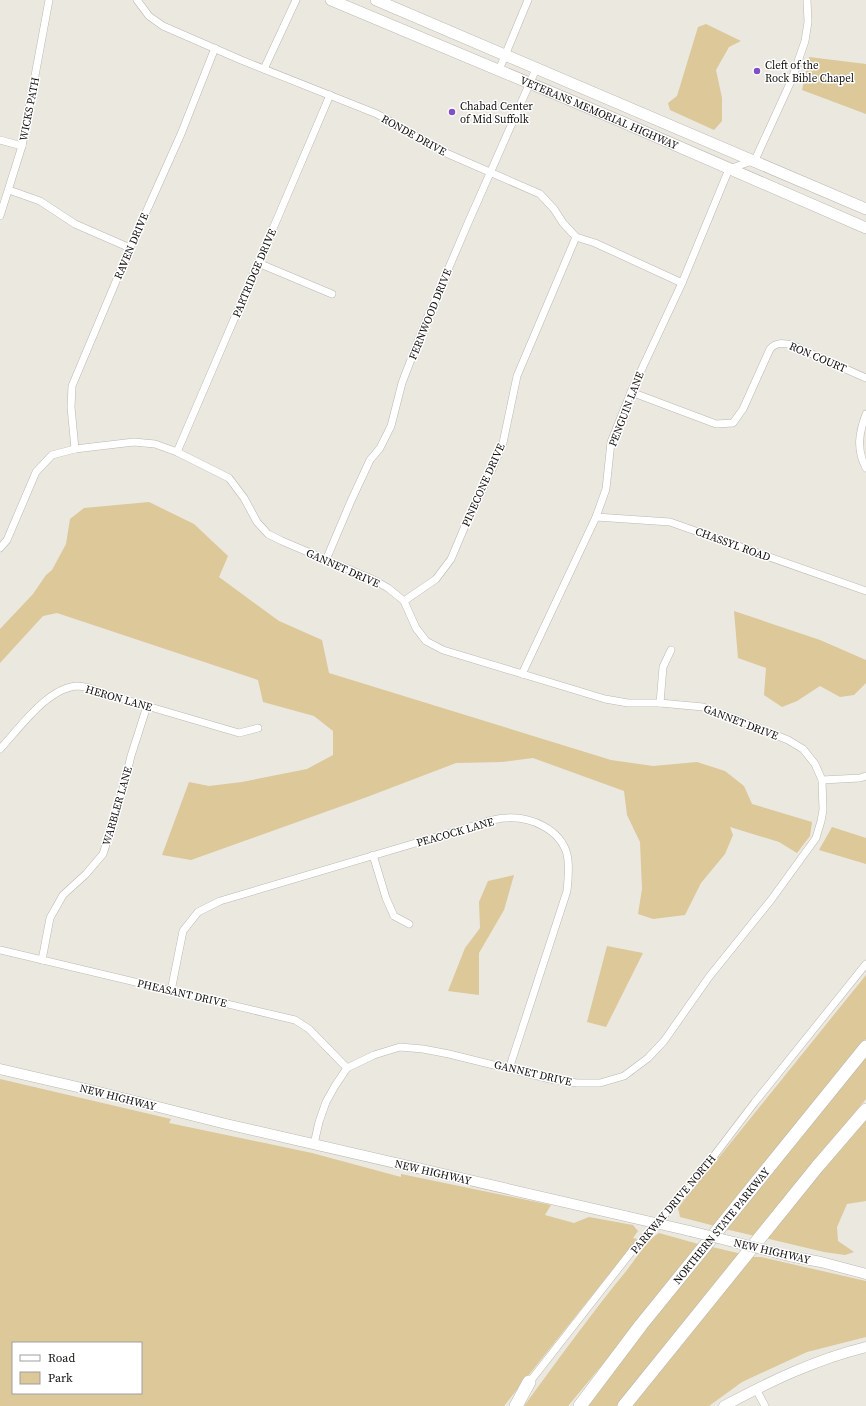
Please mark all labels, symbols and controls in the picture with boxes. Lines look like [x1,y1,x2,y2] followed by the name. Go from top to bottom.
[765,58,854,86] place label: Cleft of the Rock Bible Chapel
[752,66,762,76] marker: Cleft of the Rock Bible Chapel
[518,73,681,153] street label: VETERANS MEMORIAL HIGHWAY
[16,76,43,142] street label: WICKS PATH
[460,99,533,127] place label: Chabad Center of Mid Suffolk
[447,107,457,117] marker: Chabad Center of Mid Suffolk
[379,111,449,160] street label: RONDE DRIVE
[111,210,152,282] street label: RAVEN DRIVE
[229,226,280,320] street label: PARTRIDGE DRIVE
[405,266,456,362] street label: FERNWOOD DRIVE
[787,339,849,376] street label: RON COURT
[605,369,648,449] street label: PENGUIN LANE
[458,441,509,529] street label: PINECONE DRIVE
[693,524,773,565] street label: CHASSYL ROAD
[304,546,382,592] street label: GANNET DRIVE
[84,682,154,715] street label: HERON LANE
[701,701,781,744] street label: GANNET DRIVE
[99,765,136,847] street label: WARBLER LANE
[415,814,496,851] street label: PEACOCK LANE
[136,976,228,1011] street label: PHEASANT DRIVE
[493,1057,573,1090] street label: GANNET DRIVE
[78,1081,158,1114] street label: NEW HIGHWAY
[627,1151,720,1257] street label: PARKWAY DRIVE NORTH
[393,1156,473,1189] street label: NEW HIGHWAY
[670,1165,773,1288] street label: NORTHERN STATE PARKWAY
[732,1235,812,1268] street label: NEW HIGHWAY
[12,1342,142,1394] legend
[48,1350,75,1366] text: Road
[48,1370,73,1386] text: Park

